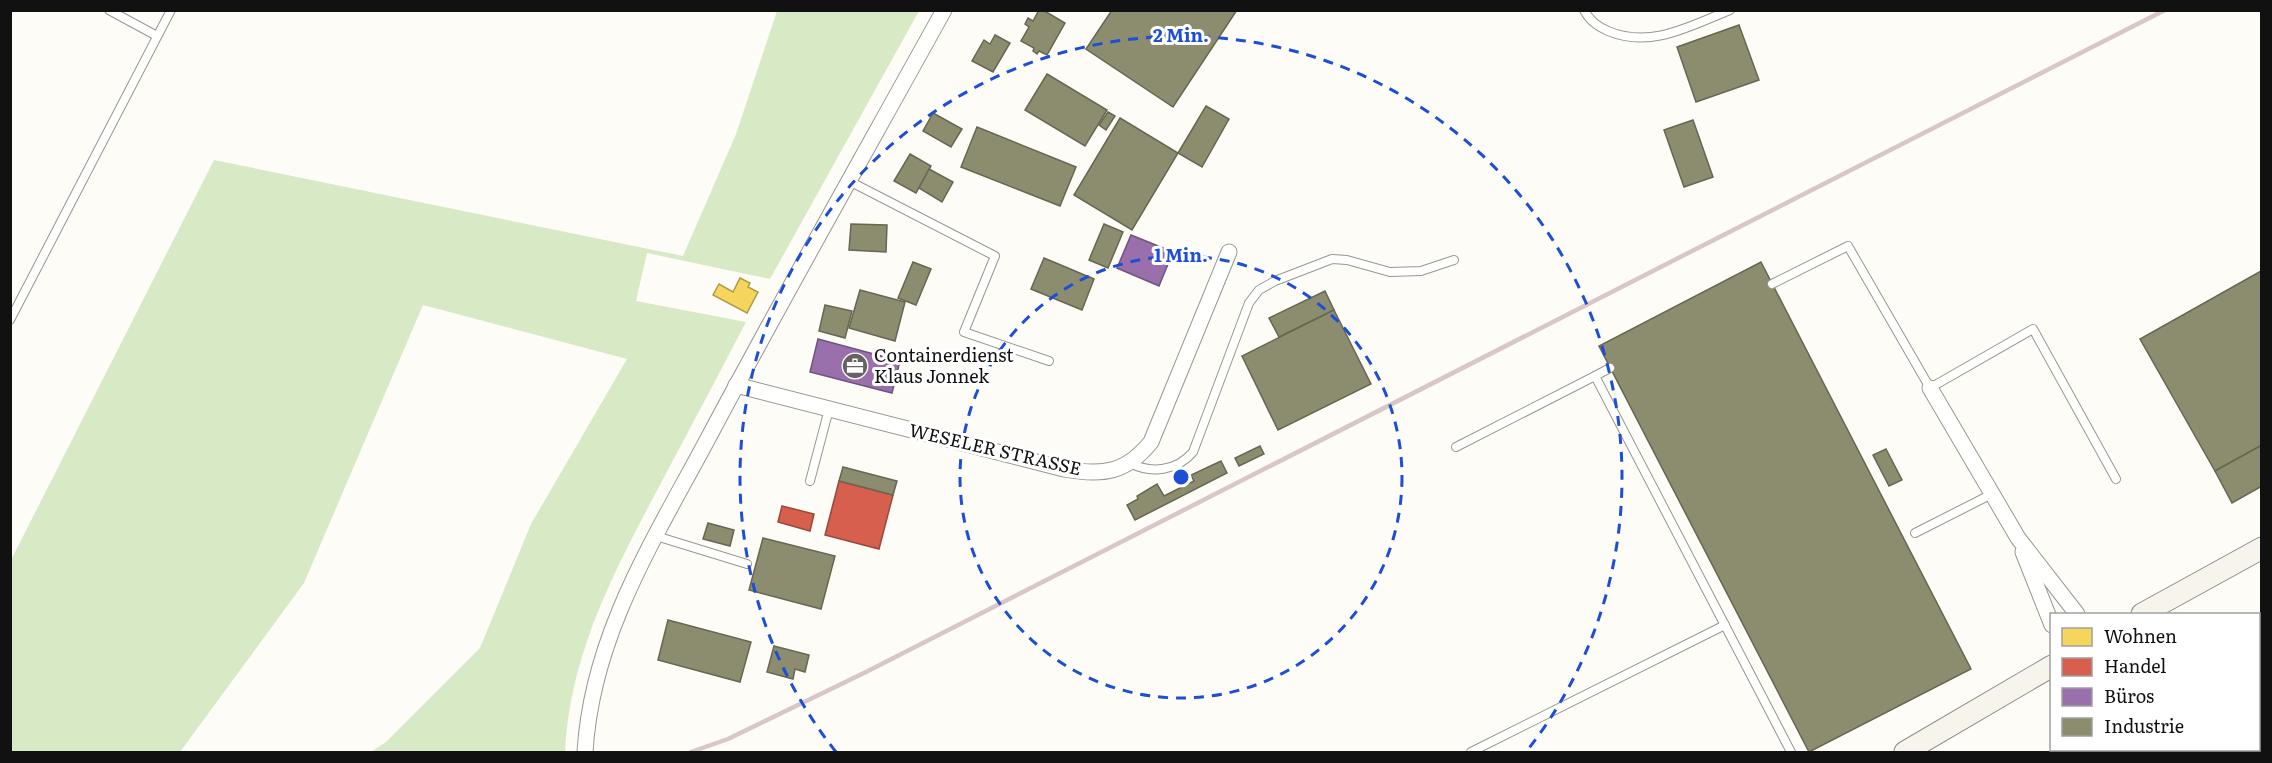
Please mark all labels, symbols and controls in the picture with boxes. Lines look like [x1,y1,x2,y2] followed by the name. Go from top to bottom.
[1153,21,1209,48] text: 2 Min.
[1154,241,1208,268] text: 1 Min.
[874,341,1014,389] place label: Containerdienst Klaus Jonnek
[840,351,870,381] office icon: Containerdienst Klaus Jonnek
[907,416,1084,481] street label: WESELER STRASSE
[1171,467,1191,487] centre of rings
[2050,613,2260,751] legend
[2104,622,2177,649] text: Wohnen
[2104,652,2166,679] text: Handel
[2104,682,2154,709] text: Büros
[2104,712,2184,739] text: Industrie

